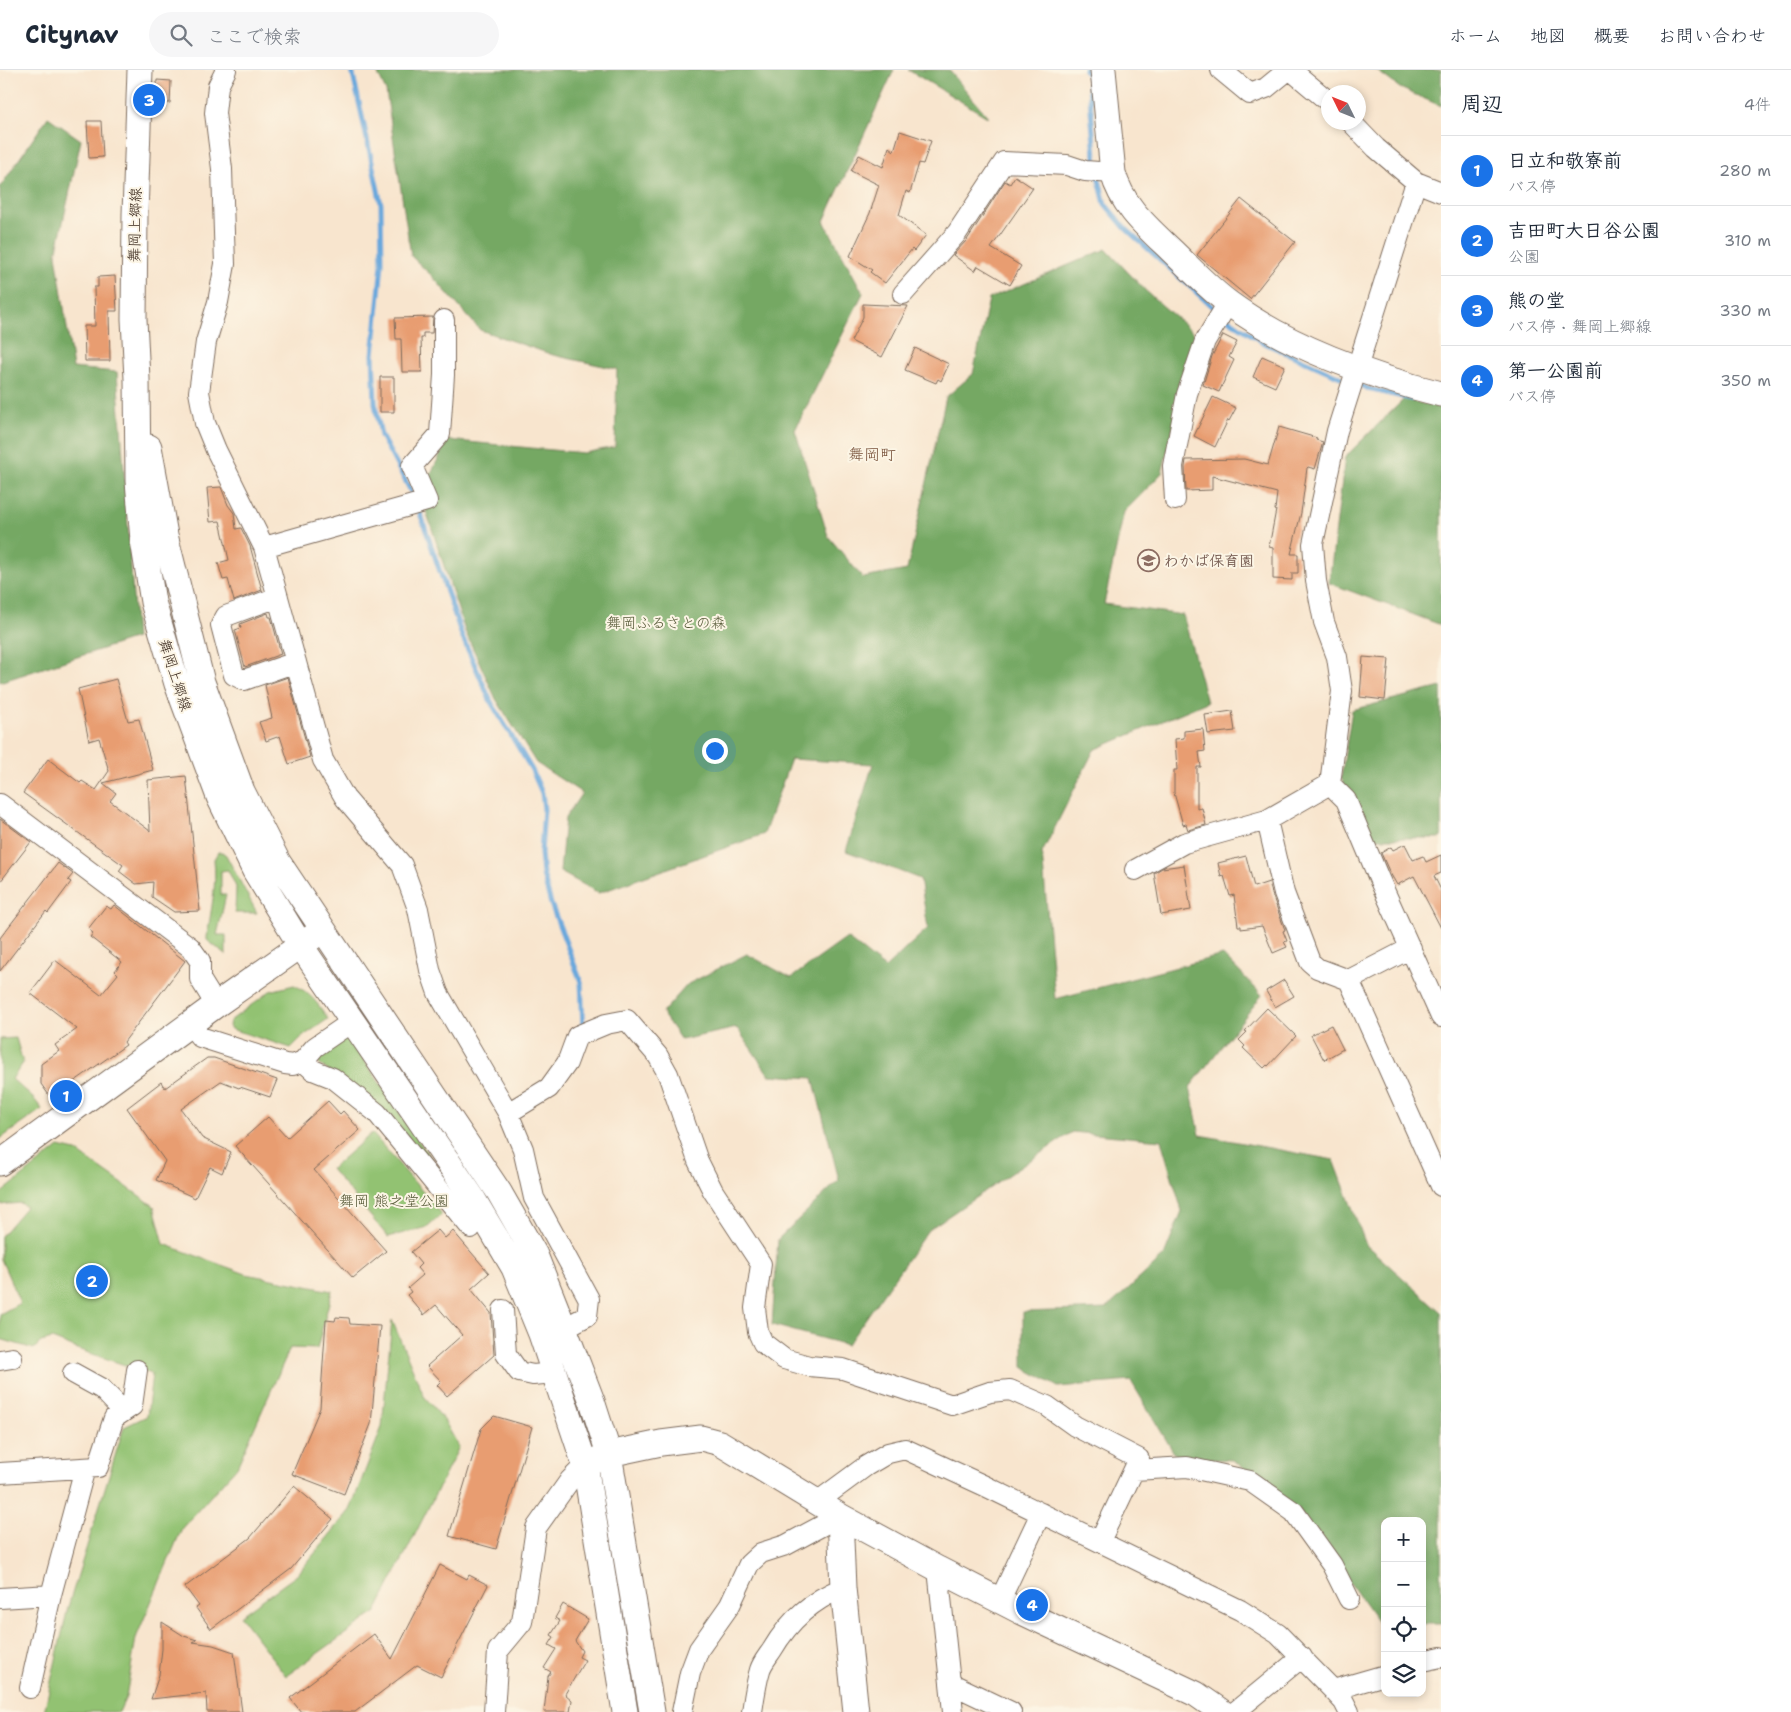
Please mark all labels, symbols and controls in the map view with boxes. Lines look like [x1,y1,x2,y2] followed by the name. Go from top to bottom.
[149,12,499,57] search box
[25,19,119,51] text: Citynav
[167,21,195,49] icon: search
[207,24,302,49] text: ここで検索
[1449,24,1502,48] text: ホーム
[1530,24,1566,48] text: 地図
[1594,24,1630,48] text: 概要
[1658,24,1766,48] text: お問い合わせ
[133,81,165,119] pin: 3
[1321,85,1366,130] north arrow
[1461,90,1503,118] text: 周辺
[1744,94,1771,115] text: 4件
[1508,148,1622,173] text: 日立和敬寮前
[1473,160,1481,181] text: 1
[1719,160,1771,181] text: 280 m
[1508,176,1556,197] text: バス停
[124,187,146,263] street label: 舞岡上郷線
[1508,218,1660,243] text: 吉田町大日谷公園
[1471,230,1483,251] text: 2
[1724,230,1771,251] text: 310 m
[1508,246,1540,267] text: 公園
[1508,288,1565,313] text: 熊の堂
[1471,300,1483,321] text: 3
[1719,300,1771,321] text: 330 m
[1508,316,1651,337] text: バス停 · 舞岡上郷線
[1508,358,1603,383] text: 第一公園前
[1471,370,1483,391] text: 4
[1720,370,1771,391] text: 350 m
[1508,386,1556,407] text: バス停
[848,444,896,465] district label: 舞岡町
[1136,549,1160,573] school or university icon: わかば保育園
[1164,551,1254,571] place label: わかば保育園
[606,613,726,633] park label: 舞岡ふるさとの森
[154,636,196,714] street label: 舞岡上郷線
[702,738,728,764] your location
[50,1077,82,1115] pin: 1
[339,1191,449,1211] park label: 舞岡 熊之堂公園
[76,1262,108,1300] pin: 2
[1381,1517,1426,1697] map controls
[1381,1517,1426,1562] button: +
[1381,1562,1426,1607] button: −
[1016,1586,1048,1624] pin: 4
[1381,1607,1426,1652] button: locate
[1381,1652,1426,1697] button: layers

